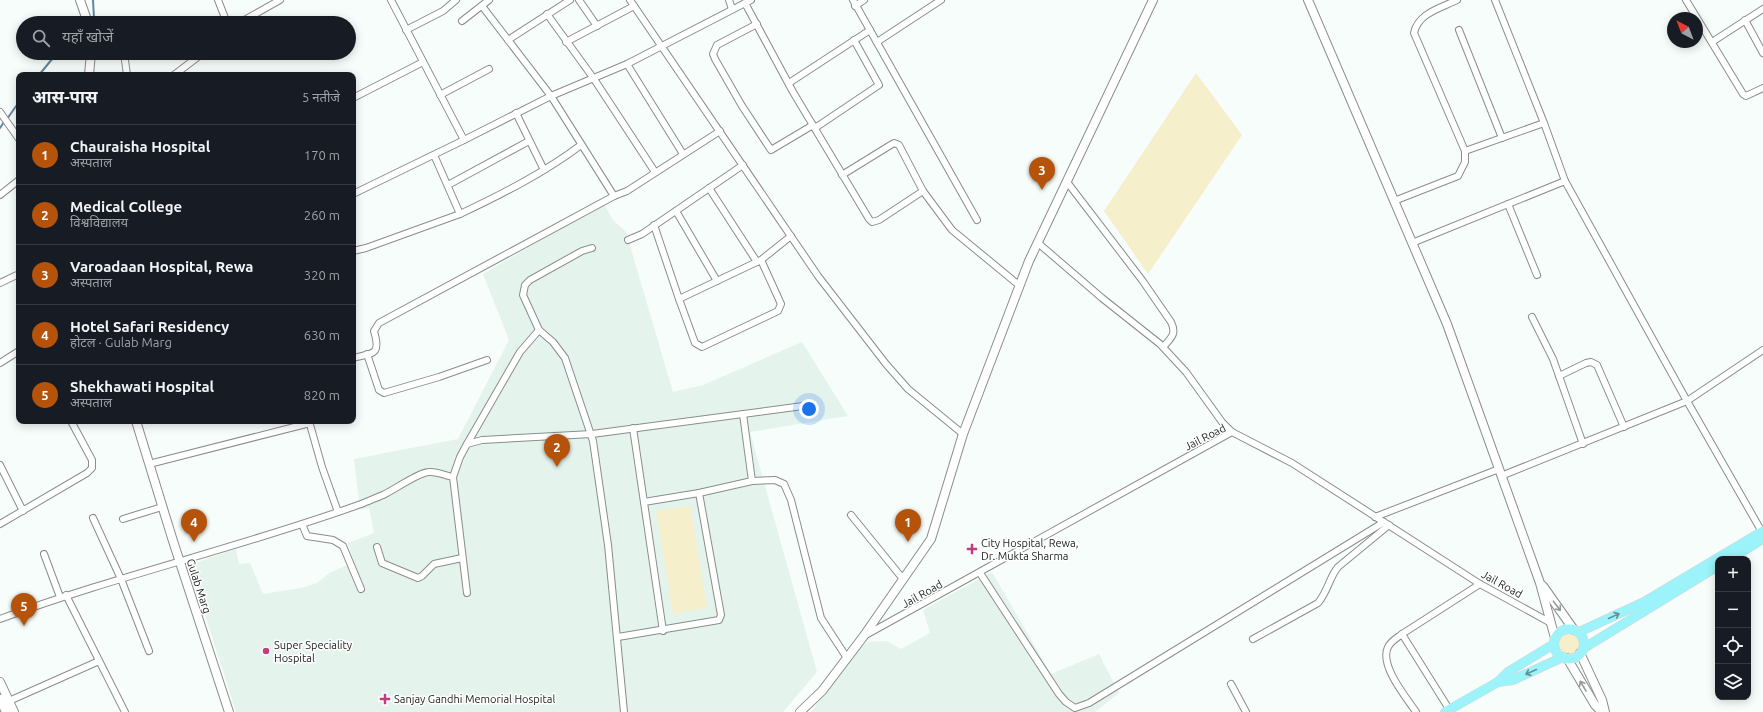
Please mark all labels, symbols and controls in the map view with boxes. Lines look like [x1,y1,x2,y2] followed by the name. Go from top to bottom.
[1667,12,1703,48] north arrow
[16,16,356,60] search box
[30,27,52,49] icon: search
[62,28,113,45] text: यहाँ खोजें
[32,87,98,106] text: आस-पास
[302,90,340,104] text: 5 नतीजे
[70,138,210,155] text: Chauraisha Hospital
[41,148,49,162] text: 1
[304,148,340,162] text: 170 m
[70,155,112,169] text: अस्पताल
[1029,157,1055,190] pin: 3
[70,198,182,215] text: Medical College
[41,208,49,222] text: 2
[304,208,340,222] text: 260 m
[70,215,128,229] text: विश्वविद्यालय
[70,258,254,275] text: Varoadaan Hospital, Rewa
[41,268,49,282] text: 3
[304,268,340,282] text: 320 m
[70,275,112,289] text: अस्पताल
[70,318,229,335] text: Hotel Safari Residency
[41,328,49,342] text: 4
[304,328,340,342] text: 630 m
[70,335,172,349] text: होटल · Gulab Marg
[70,378,214,395] text: Shekhawati Hospital
[41,388,49,402] text: 5
[304,388,340,402] text: 820 m
[70,395,112,409] text: अस्पताल
[799,399,819,419] your location
[1182,422,1228,452] street label: Jail Road
[544,434,570,467] pin: 2
[181,509,207,542] pin: 4
[895,509,921,542] pin: 1
[981,537,1078,562] place label: City Hospital, Rewa, Dr. Mukta Sharma
[966,543,978,555] marker: City Hospital, Rewa, Dr. Mukta Sharma
[1715,556,1751,700] map controls
[1715,556,1751,592] button: +
[185,557,213,615] street label: Gulab Marg
[1480,568,1524,600] street label: Jail Road
[900,578,944,610] street label: Jail Road
[1715,592,1751,628] button: −
[11,593,37,626] pin: 5
[1552,601,1561,612] one-way arrow
[1608,612,1620,619] one-way arrow
[1715,628,1751,664] button: locate
[274,639,353,664] place label: Super Speciality Hospital
[261,646,271,656] marker: Super Speciality Hospital
[1715,664,1751,700] button: layers
[1525,668,1537,676] one-way arrow
[1579,680,1587,692] one-way arrow
[379,693,391,705] marker: Sanjay Gandhi Memorial Hospital
[394,693,555,705] place label: Sanjay Gandhi Memorial Hospital

